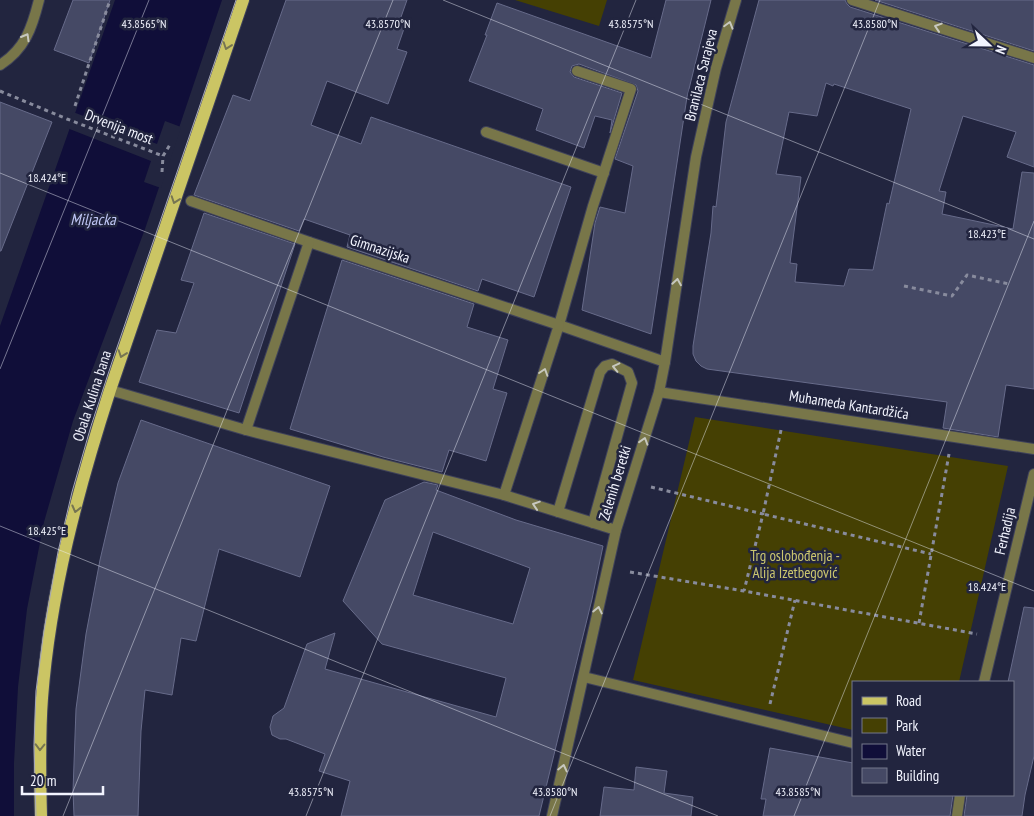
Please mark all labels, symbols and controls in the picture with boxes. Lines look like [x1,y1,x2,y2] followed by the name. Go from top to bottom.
[121,16,167,31] text: 43.8565°N
[365,16,411,31] text: 43.8570°N
[608,16,654,31] text: 43.8575°N
[852,16,898,31] text: 43.8580°N
[964,20,1014,70] north arrow
[724,21,734,29] one-way arrow
[934,23,942,33] one-way arrow
[680,27,721,123] street label: Branilaca Sarajeva
[20,33,30,42] one-way arrow
[223,41,233,50] one-way arrow
[991,43,1011,57] text: N
[82,105,156,148] street label: Drvenija most
[28,170,66,185] text: 18.424°E
[171,195,181,204] one-way arrow
[70,209,117,229] water label: Miljacka
[968,226,1006,241] text: 18.423°E
[348,230,412,267] street label: Gimnazijska
[672,278,682,287] one-way arrow
[68,348,115,444] street label: Obala Kulina bana
[118,349,128,357] one-way arrow
[611,362,620,373] one-way arrow
[538,368,548,377] one-way arrow
[788,386,910,423] street label: Muhameda Kantardžića
[638,437,648,446] one-way arrow
[594,443,635,523] street label: Zelenih beretki
[532,501,541,511] one-way arrow
[71,505,82,514] one-way arrow
[990,505,1019,556] street label: Ferhadija
[28,523,66,538] text: 18.425°E
[750,546,840,582] park label: Trg oslobođenja - Alija Izetbegović
[968,579,1006,594] text: 18.424°E
[593,605,603,614] one-way arrow
[852,681,1014,796] legend
[896,691,922,710] text: Road
[896,716,918,735] text: Park
[896,741,927,760] text: Water
[35,744,46,752] one-way arrow
[22,764,104,796] scale bar
[557,764,568,773] one-way arrow
[896,766,939,785] text: Building
[30,771,56,790] text: 20 m
[288,784,334,799] text: 43.8575°N
[532,784,578,799] text: 43.8580°N
[775,784,821,799] text: 43.8585°N

